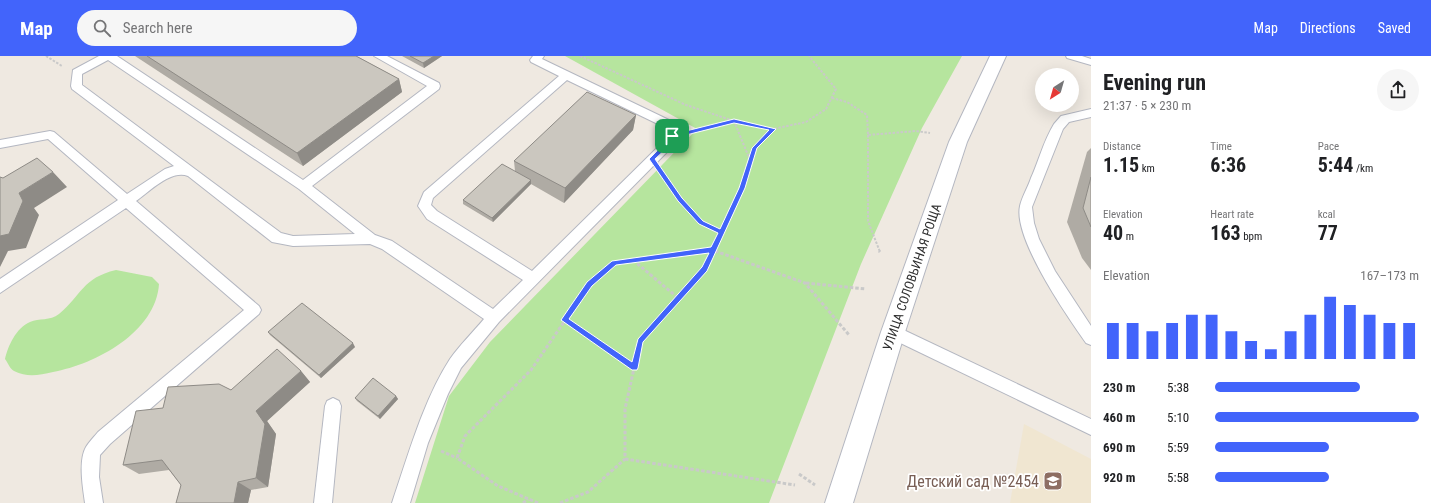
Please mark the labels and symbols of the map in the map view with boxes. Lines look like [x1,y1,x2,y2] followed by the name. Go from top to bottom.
[1035,68,1079,112] north arrow
[655,119,689,153] pin
[880,201,944,352] street label: УЛИЦА СОЛОВЬИНАЯ РОЩА
[1042,470,1064,492] school or university icon: Детский сад №2454
[907,472,1039,491] place label: Детский сад №2454

